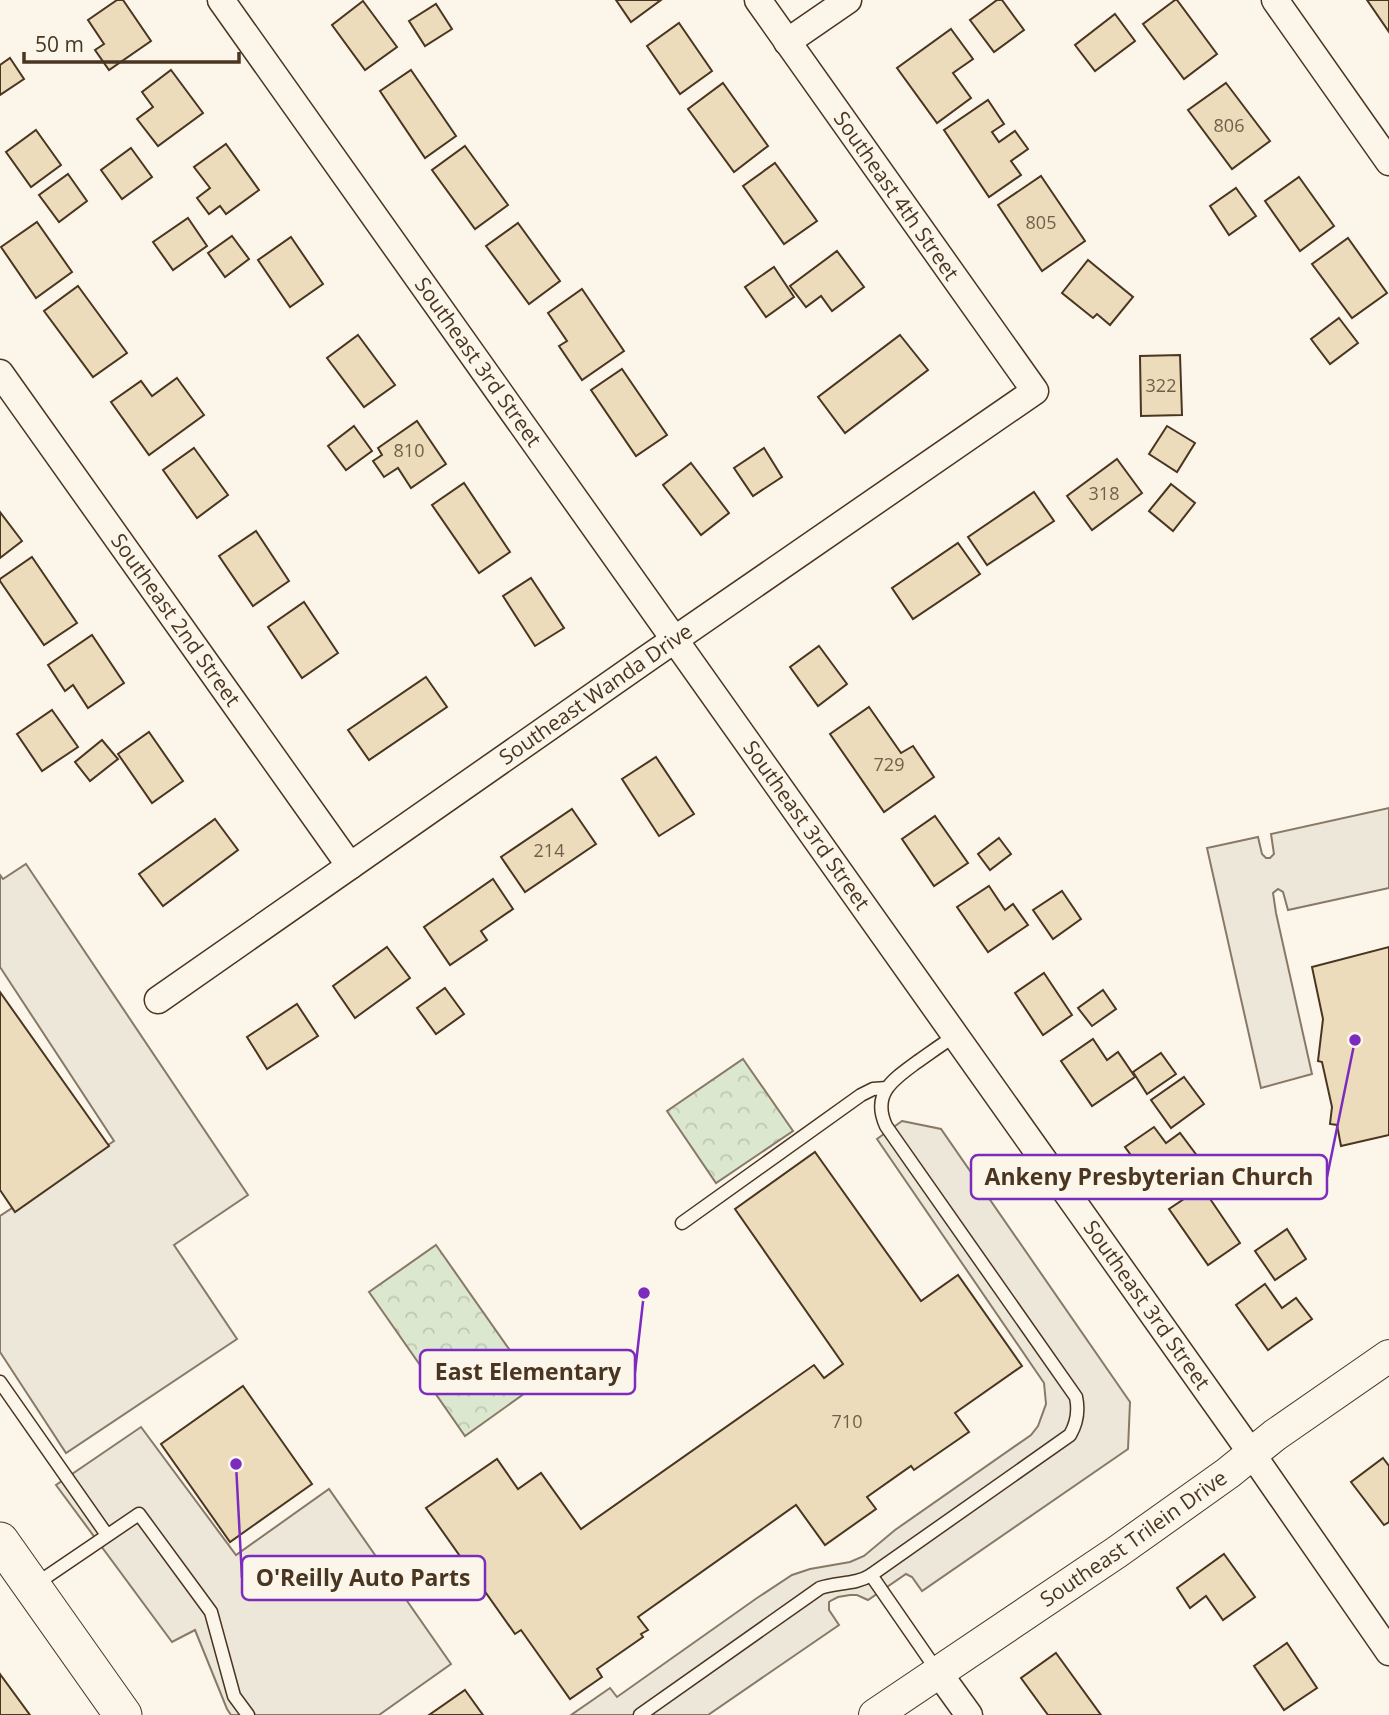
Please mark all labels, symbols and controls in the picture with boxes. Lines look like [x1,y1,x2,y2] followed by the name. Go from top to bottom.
[24,21,240,65] scale bar
[35,30,84,58] text: 50 m
[828,105,966,285] street label: Southeast 4th Street
[1214,113,1244,137] house number: 806
[1026,210,1056,234] house number: 805
[409,271,548,452] street label: Southeast 3rd Street
[1146,373,1176,397] house number: 322
[394,438,424,462] house number: 810
[1089,481,1119,505] house number: 318
[105,527,247,712] street label: Southeast 2nd Street
[493,617,697,771] street label: Southeast Wanda Drive
[737,735,877,915] street label: Southeast 3rd Street
[874,752,904,776] house number: 729
[534,838,564,862] house number: 214
[971,1155,1327,1199] callout: Ankeny Presbyterian Church
[985,1160,1313,1192] text: Ankeny Presbyterian Church
[1078,1214,1217,1395] street label: Southeast 3rd Street
[420,1350,635,1394] callout: East Elementary
[435,1355,622,1387] text: East Elementary
[832,1409,862,1433] house number: 710
[1034,1463,1232,1613] street label: Southeast Trilein Drive
[242,1556,485,1600] callout: O'Reilly Auto Parts
[256,1561,470,1593] text: O'Reilly Auto Parts

